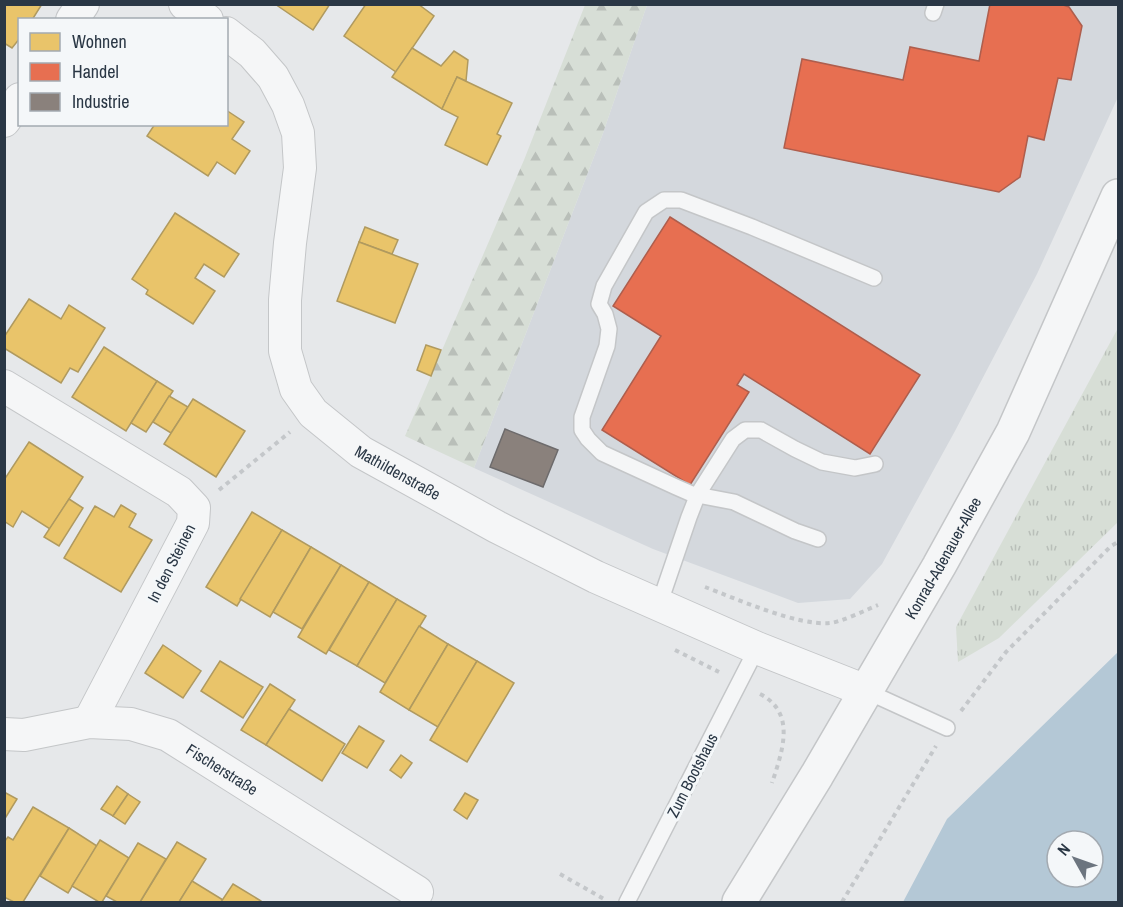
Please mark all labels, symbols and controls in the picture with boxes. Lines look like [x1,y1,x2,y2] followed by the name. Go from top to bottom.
[18,18,228,126] legend
[72,29,127,54] text: Wohnen
[72,59,119,84] text: Handel
[72,89,129,114] text: Industrie
[351,440,445,505] street label: Mathildenstraße
[899,493,986,623] street label: Konrad-Adenauer-Allee
[142,520,200,606] street label: In den Steinen
[661,729,723,821] street label: Zum Bootshaus
[182,738,262,800] street label: Fischerstraße
[1045,829,1105,889] north arrow
[1052,839,1075,860] text: N

